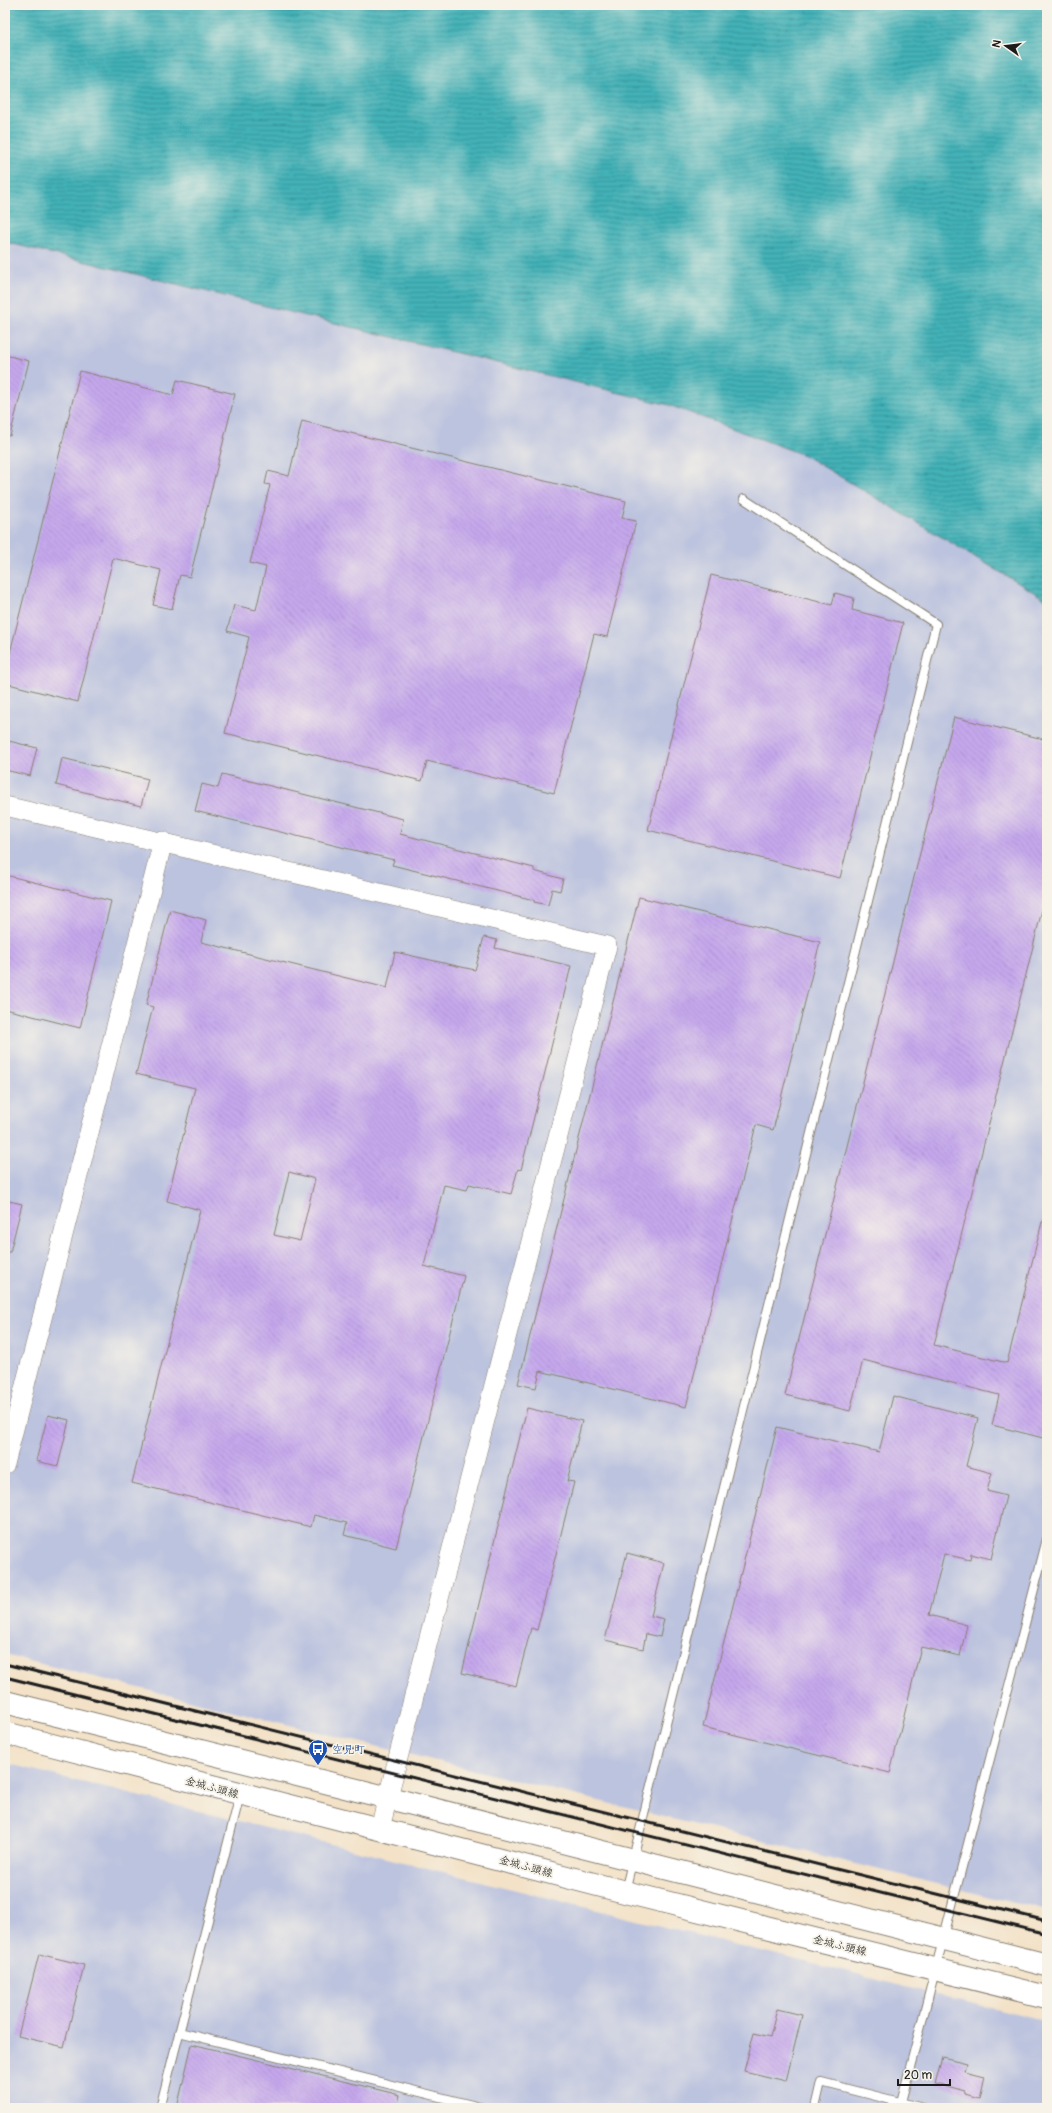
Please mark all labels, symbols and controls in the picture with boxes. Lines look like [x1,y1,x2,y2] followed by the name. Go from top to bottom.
[986,26,1026,66] north arrow
[990,38,1004,49] text: N
[307,1738,329,1766] bus stop icon: 空見町
[332,1743,365,1756] place label: 空見町
[184,1774,240,1801] street label: 金城ふ頭線
[498,1853,554,1880] street label: 金城ふ頭線
[812,1933,868,1958] street label: 金城ふ頭線
[898,2061,950,2087] scale bar
[904,2068,933,2083] text: 20 m

